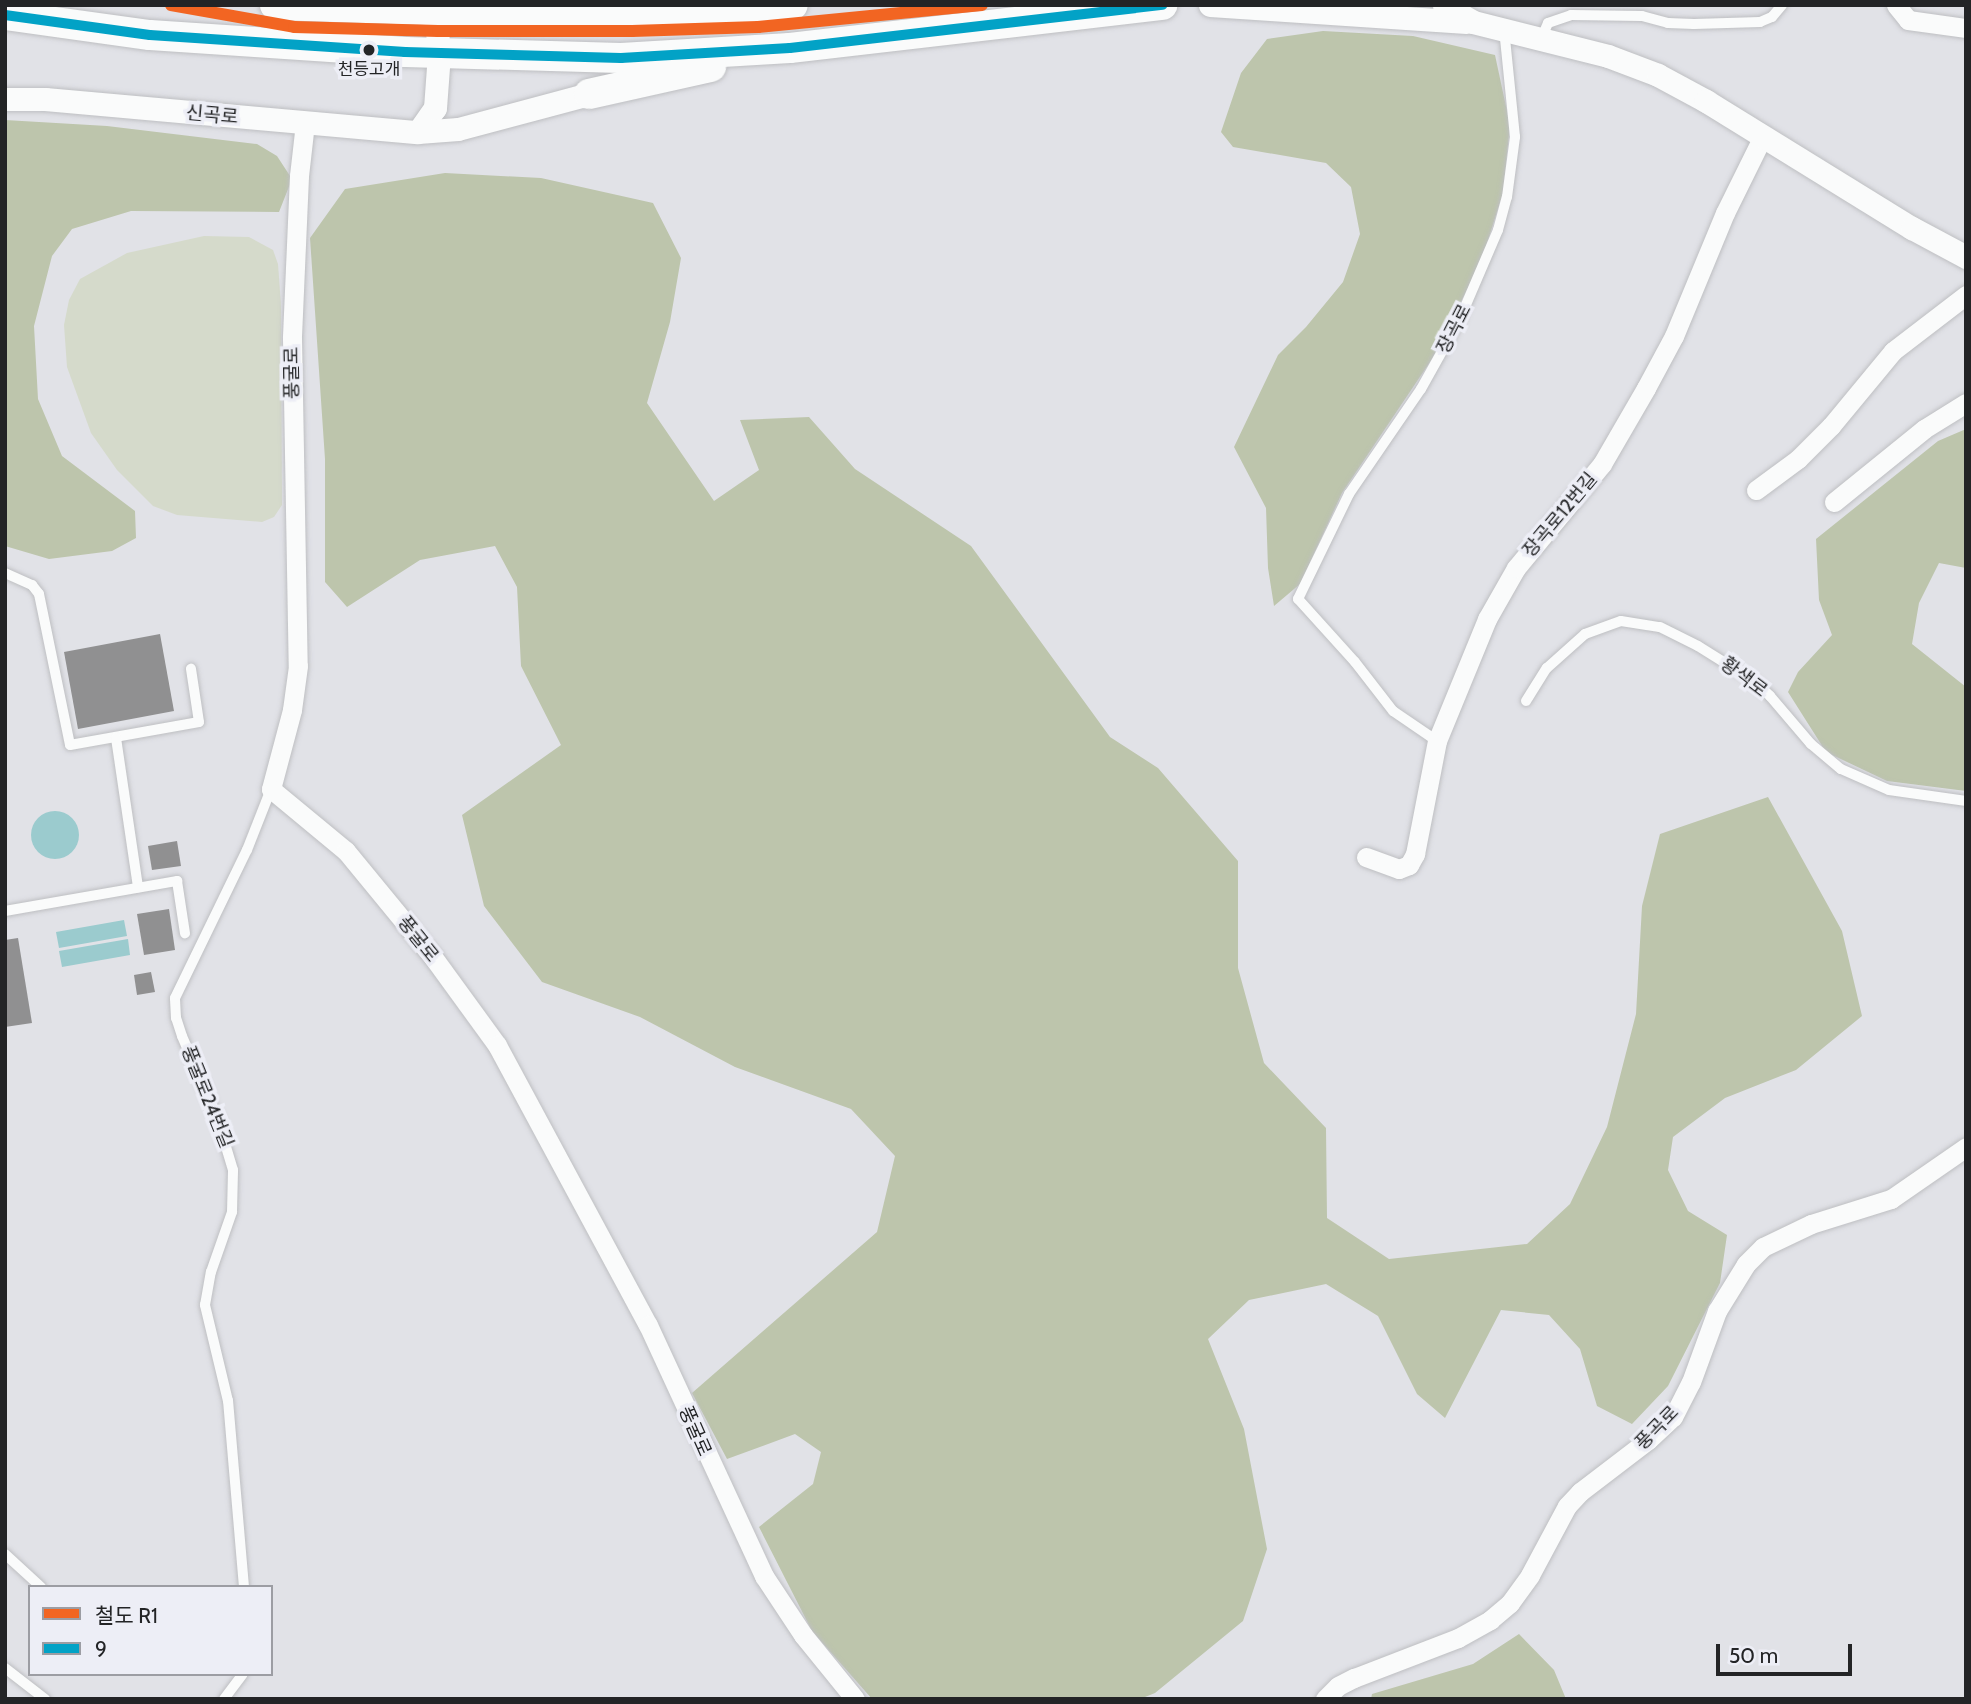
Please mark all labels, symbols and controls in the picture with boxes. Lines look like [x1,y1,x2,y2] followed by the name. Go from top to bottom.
[362,43,376,57] marker: 천등고개
[338,60,400,80] place label: 천등고개
[185,101,239,129] street label: 신곡로
[1432,300,1476,358] street label: 장곡로
[280,347,304,399] street label: 풍굴로
[1518,468,1602,562] street label: 장곡로12번길
[1716,652,1772,702] street label: 황색로
[393,911,443,967] street label: 풍굴로
[176,1043,238,1151] street label: 풍굴로24번길
[1631,1401,1683,1455] street label: 풍곡로
[674,1402,716,1460] street label: 풍굴로
[28,1585,273,1676] legend
[95,1603,158,1628] text: 철도 R1
[1719,1630,1856,1674] scale bar
[95,1636,107,1661] text: 9
[1729,1643,1778,1668] text: 50 m

